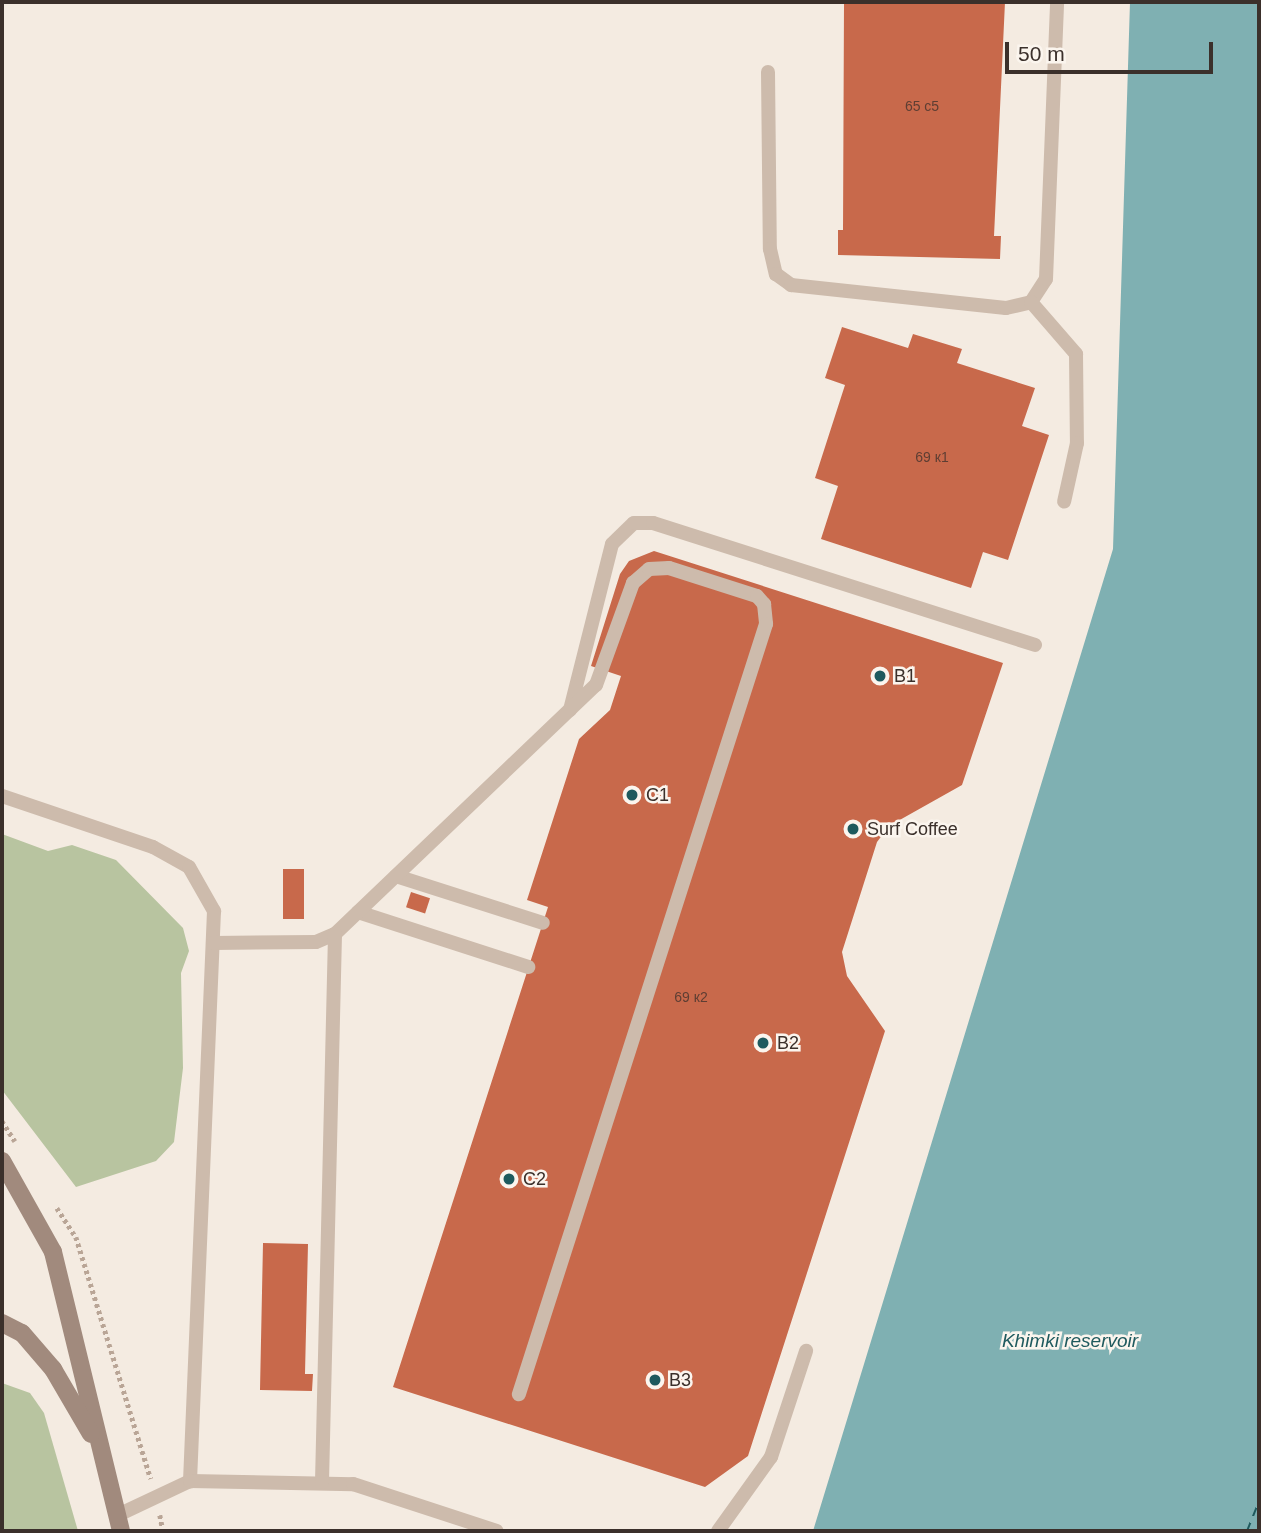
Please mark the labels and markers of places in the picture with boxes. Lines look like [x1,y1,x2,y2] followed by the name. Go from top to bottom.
[894,665,916,687] place label: B1
[872,668,888,684] marker: B1
[646,784,669,806] place label: C1
[624,787,640,803] marker: C1
[867,818,958,840] place label: Surf Coffee
[845,821,861,837] marker: Surf Coffee
[777,1032,799,1054] place label: B2
[755,1035,771,1051] marker: B2
[523,1168,546,1190] place label: C2
[501,1171,517,1187] marker: C2
[669,1369,691,1391] place label: B3
[647,1372,663,1388] marker: B3

